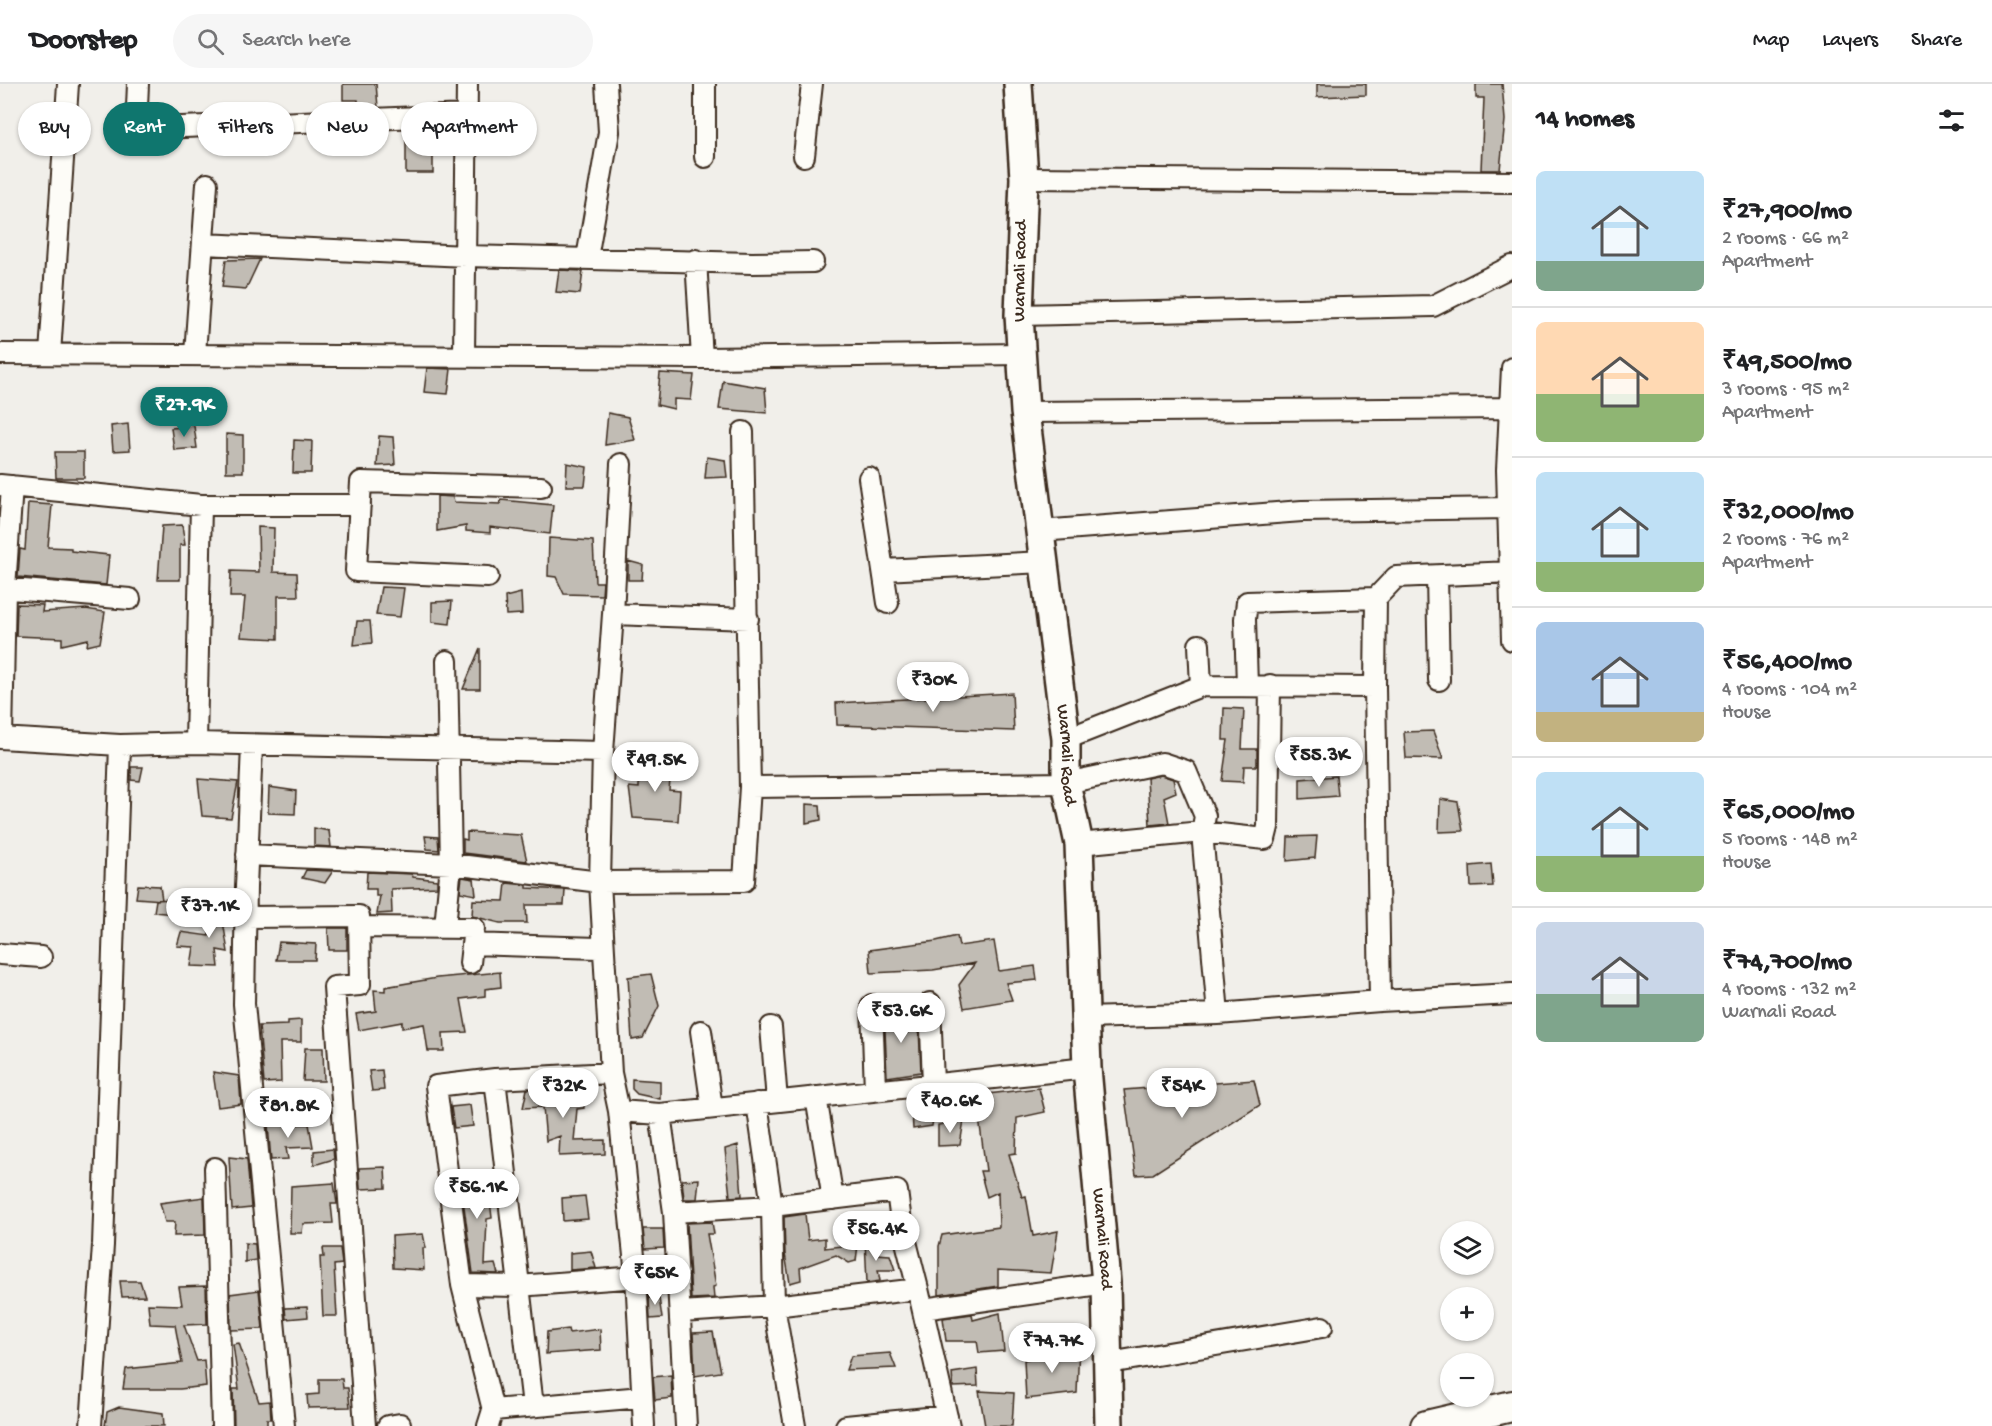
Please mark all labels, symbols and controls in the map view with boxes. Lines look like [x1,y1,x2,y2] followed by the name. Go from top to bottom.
[173,14,593,68] search box
[30,25,137,58] text: Doorstep
[194,25,227,58] icon: search
[242,28,351,54] text: Search here
[1753,29,1789,54] text: Map
[1822,29,1878,54] text: Layers
[1911,29,1962,54] text: Share
[18,102,91,156] chip: Buy
[103,102,185,156] chip: Rent
[197,102,294,156] chip: Filters
[306,102,389,156] chip: New
[401,102,537,156] chip: Apartment
[1935,104,1968,137] icon: filters
[1536,105,1634,136] text: 14 homes
[1584,195,1656,267] icon: home
[1722,197,1852,228] text: ₹27,900/mo
[1010,219,1032,322] street label: Warnali Road
[1722,228,1849,251] text: 2 rooms · 66 m²
[1722,251,1812,274] text: Apartment
[1584,346,1656,418] icon: home
[1722,348,1852,379] text: ₹49,500/mo
[1722,379,1850,402] text: 3 rooms · 95 m²
[135,387,233,438] pin: ₹27.9K
[155,395,213,418] text: ₹27.9K
[1722,402,1812,425] text: Apartment
[1584,496,1656,568] icon: home
[1722,498,1854,529] text: ₹32,000/mo
[1722,529,1849,552] text: 2 rooms · 76 m²
[1722,552,1812,575] text: Apartment
[1584,646,1656,718] icon: home
[1722,648,1852,679] text: ₹56,400/mo
[897,662,969,713] pin: ₹30K
[911,670,955,693] text: ₹30K
[1722,679,1857,702] text: 4 rooms · 104 m²
[1722,702,1771,725] text: House
[1051,703,1081,809] street label: Warnali Road
[1270,737,1368,788] pin: ₹55.3K
[606,742,704,793] pin: ₹49.5K
[1289,745,1349,768] text: ₹55.3K
[626,750,684,773] text: ₹49.5K
[1584,796,1656,868] icon: home
[1722,798,1854,829] text: ₹65,000/mo
[1722,829,1858,852] text: 5 rooms · 148 m²
[1722,852,1771,875] text: House
[160,888,258,939] pin: ₹37.1K
[180,896,238,919] text: ₹37.1K
[1584,946,1656,1018] icon: home
[1722,948,1852,979] text: ₹74,700/mo
[1722,979,1856,1002] text: 4 rooms · 132 m²
[852,993,950,1044] pin: ₹53.6K
[871,1001,931,1024] text: ₹53.6K
[1722,1002,1835,1025] text: Warnali Road
[527,1068,599,1119] pin: ₹32K
[1146,1068,1218,1119] pin: ₹54K
[542,1076,584,1099] text: ₹32K
[1161,1076,1203,1099] text: ₹54K
[901,1083,999,1134] pin: ₹40.6K
[239,1088,337,1139] pin: ₹81.8K
[920,1091,980,1114] text: ₹40.6K
[259,1096,317,1119] text: ₹81.8K
[428,1169,526,1220] pin: ₹56.1K
[448,1177,506,1200] text: ₹56.1K
[1087,1187,1117,1291] street label: Warnali Road
[827,1211,925,1262] pin: ₹56.4K
[847,1219,905,1242] text: ₹56.4K
[1440,1221,1494,1407] map controls
[1440,1221,1494,1275] button: layers
[619,1255,691,1306] pin: ₹65K
[633,1263,677,1286] text: ₹65K
[1440,1287,1494,1341] button: +
[1003,1323,1101,1374] pin: ₹74.7K
[1023,1331,1082,1354] text: ₹74.7K
[1440,1353,1494,1407] button: −

